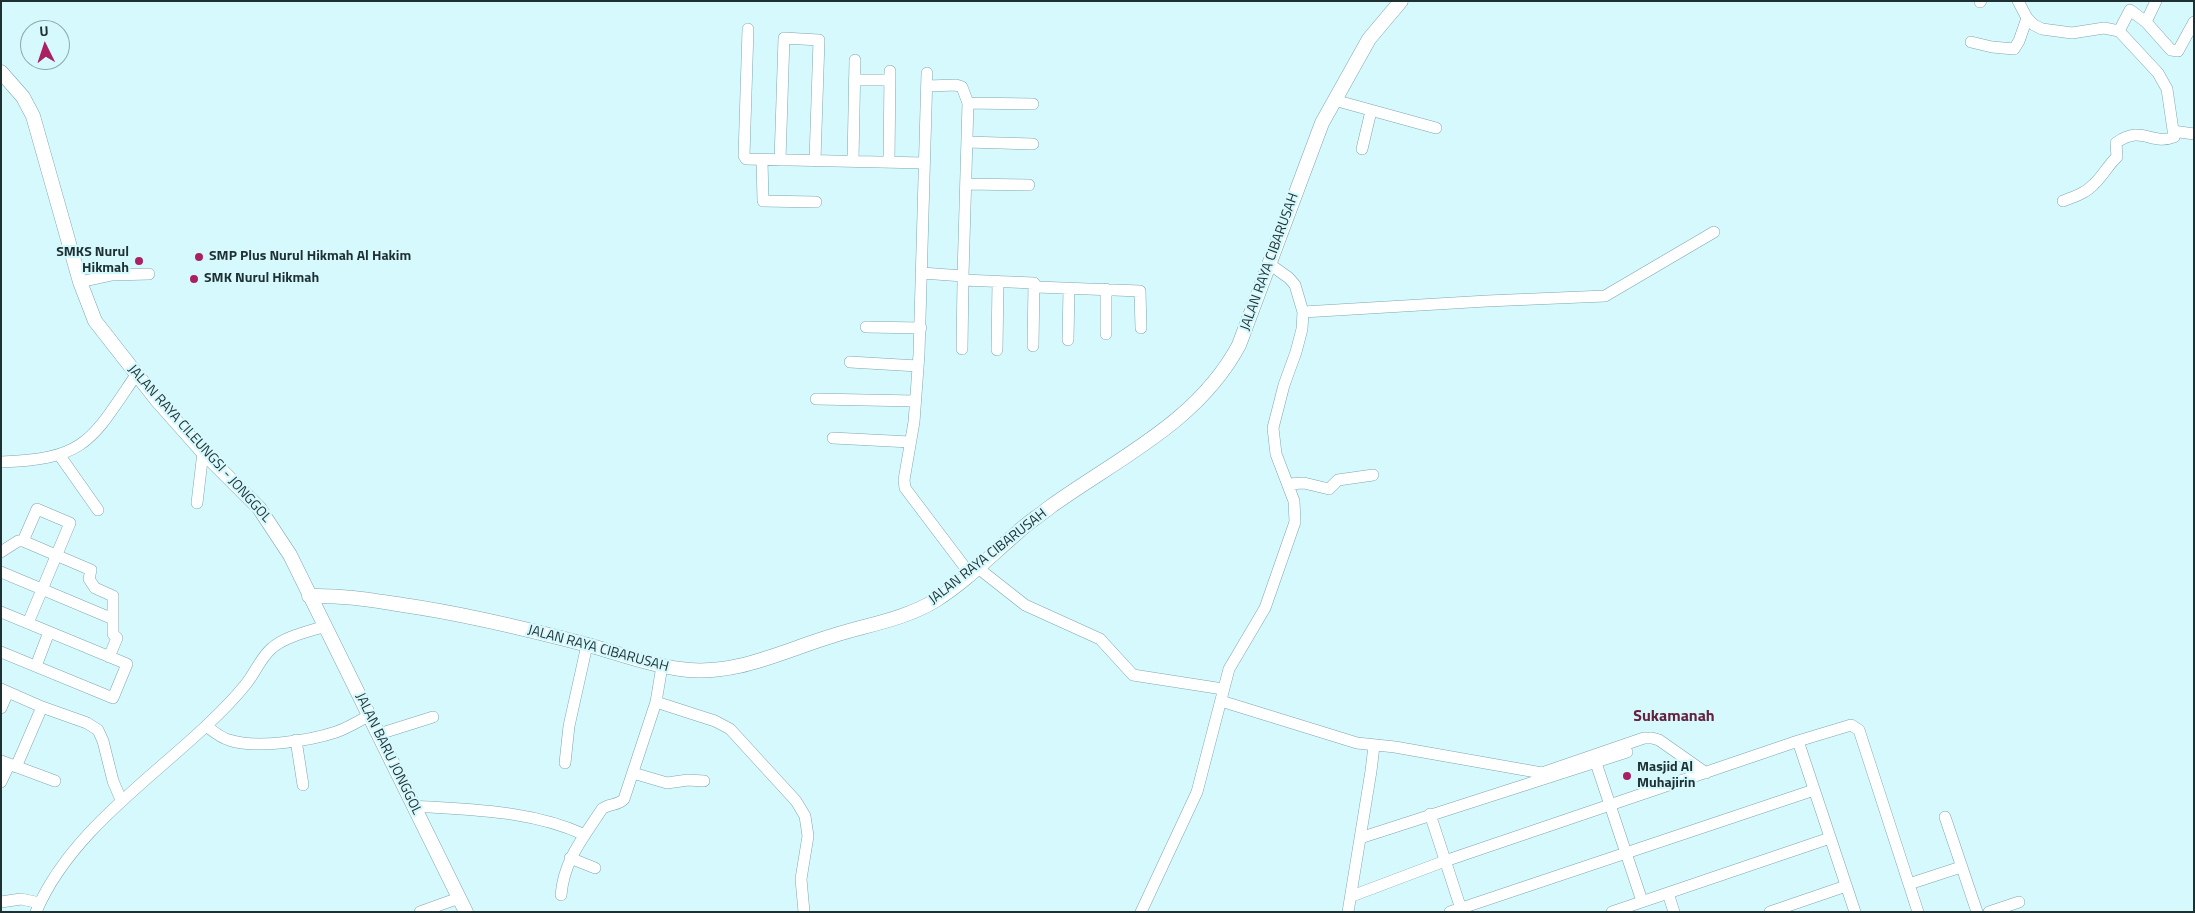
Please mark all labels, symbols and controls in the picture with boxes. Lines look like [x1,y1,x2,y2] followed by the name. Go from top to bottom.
[20,20,70,70] north arrow
[39,20,49,41] text: U
[1237,191,1303,333] street label: JALAN RAYA CIBARUSAH
[56,245,129,278] place label: SMKS Nurul Hikmah
[209,249,411,265] place label: SMP Plus Nurul Hikmah Al Hakim
[193,251,205,263] marker: SMP Plus Nurul Hikmah Al Hakim
[133,255,145,267] marker: SMKS Nurul Hikmah
[204,271,319,287] place label: SMK Nurul Hikmah
[188,273,200,285] marker: SMK Nurul Hikmah
[124,362,274,526] street label: JALAN RAYA CILEUNGSI - JONGGOL
[926,506,1050,608] street label: JALAN RAYA CIBARUSAH
[526,622,670,676] street label: JALAN RAYA CIBARUSAH
[351,690,425,818] street label: JALAN BARU JONGGOL
[1633,707,1715,727] district label: Sukamanah
[1637,760,1695,792] place label: Masjid Al Muhajirin
[1621,770,1633,782] marker: Masjid Al Muhajirin

